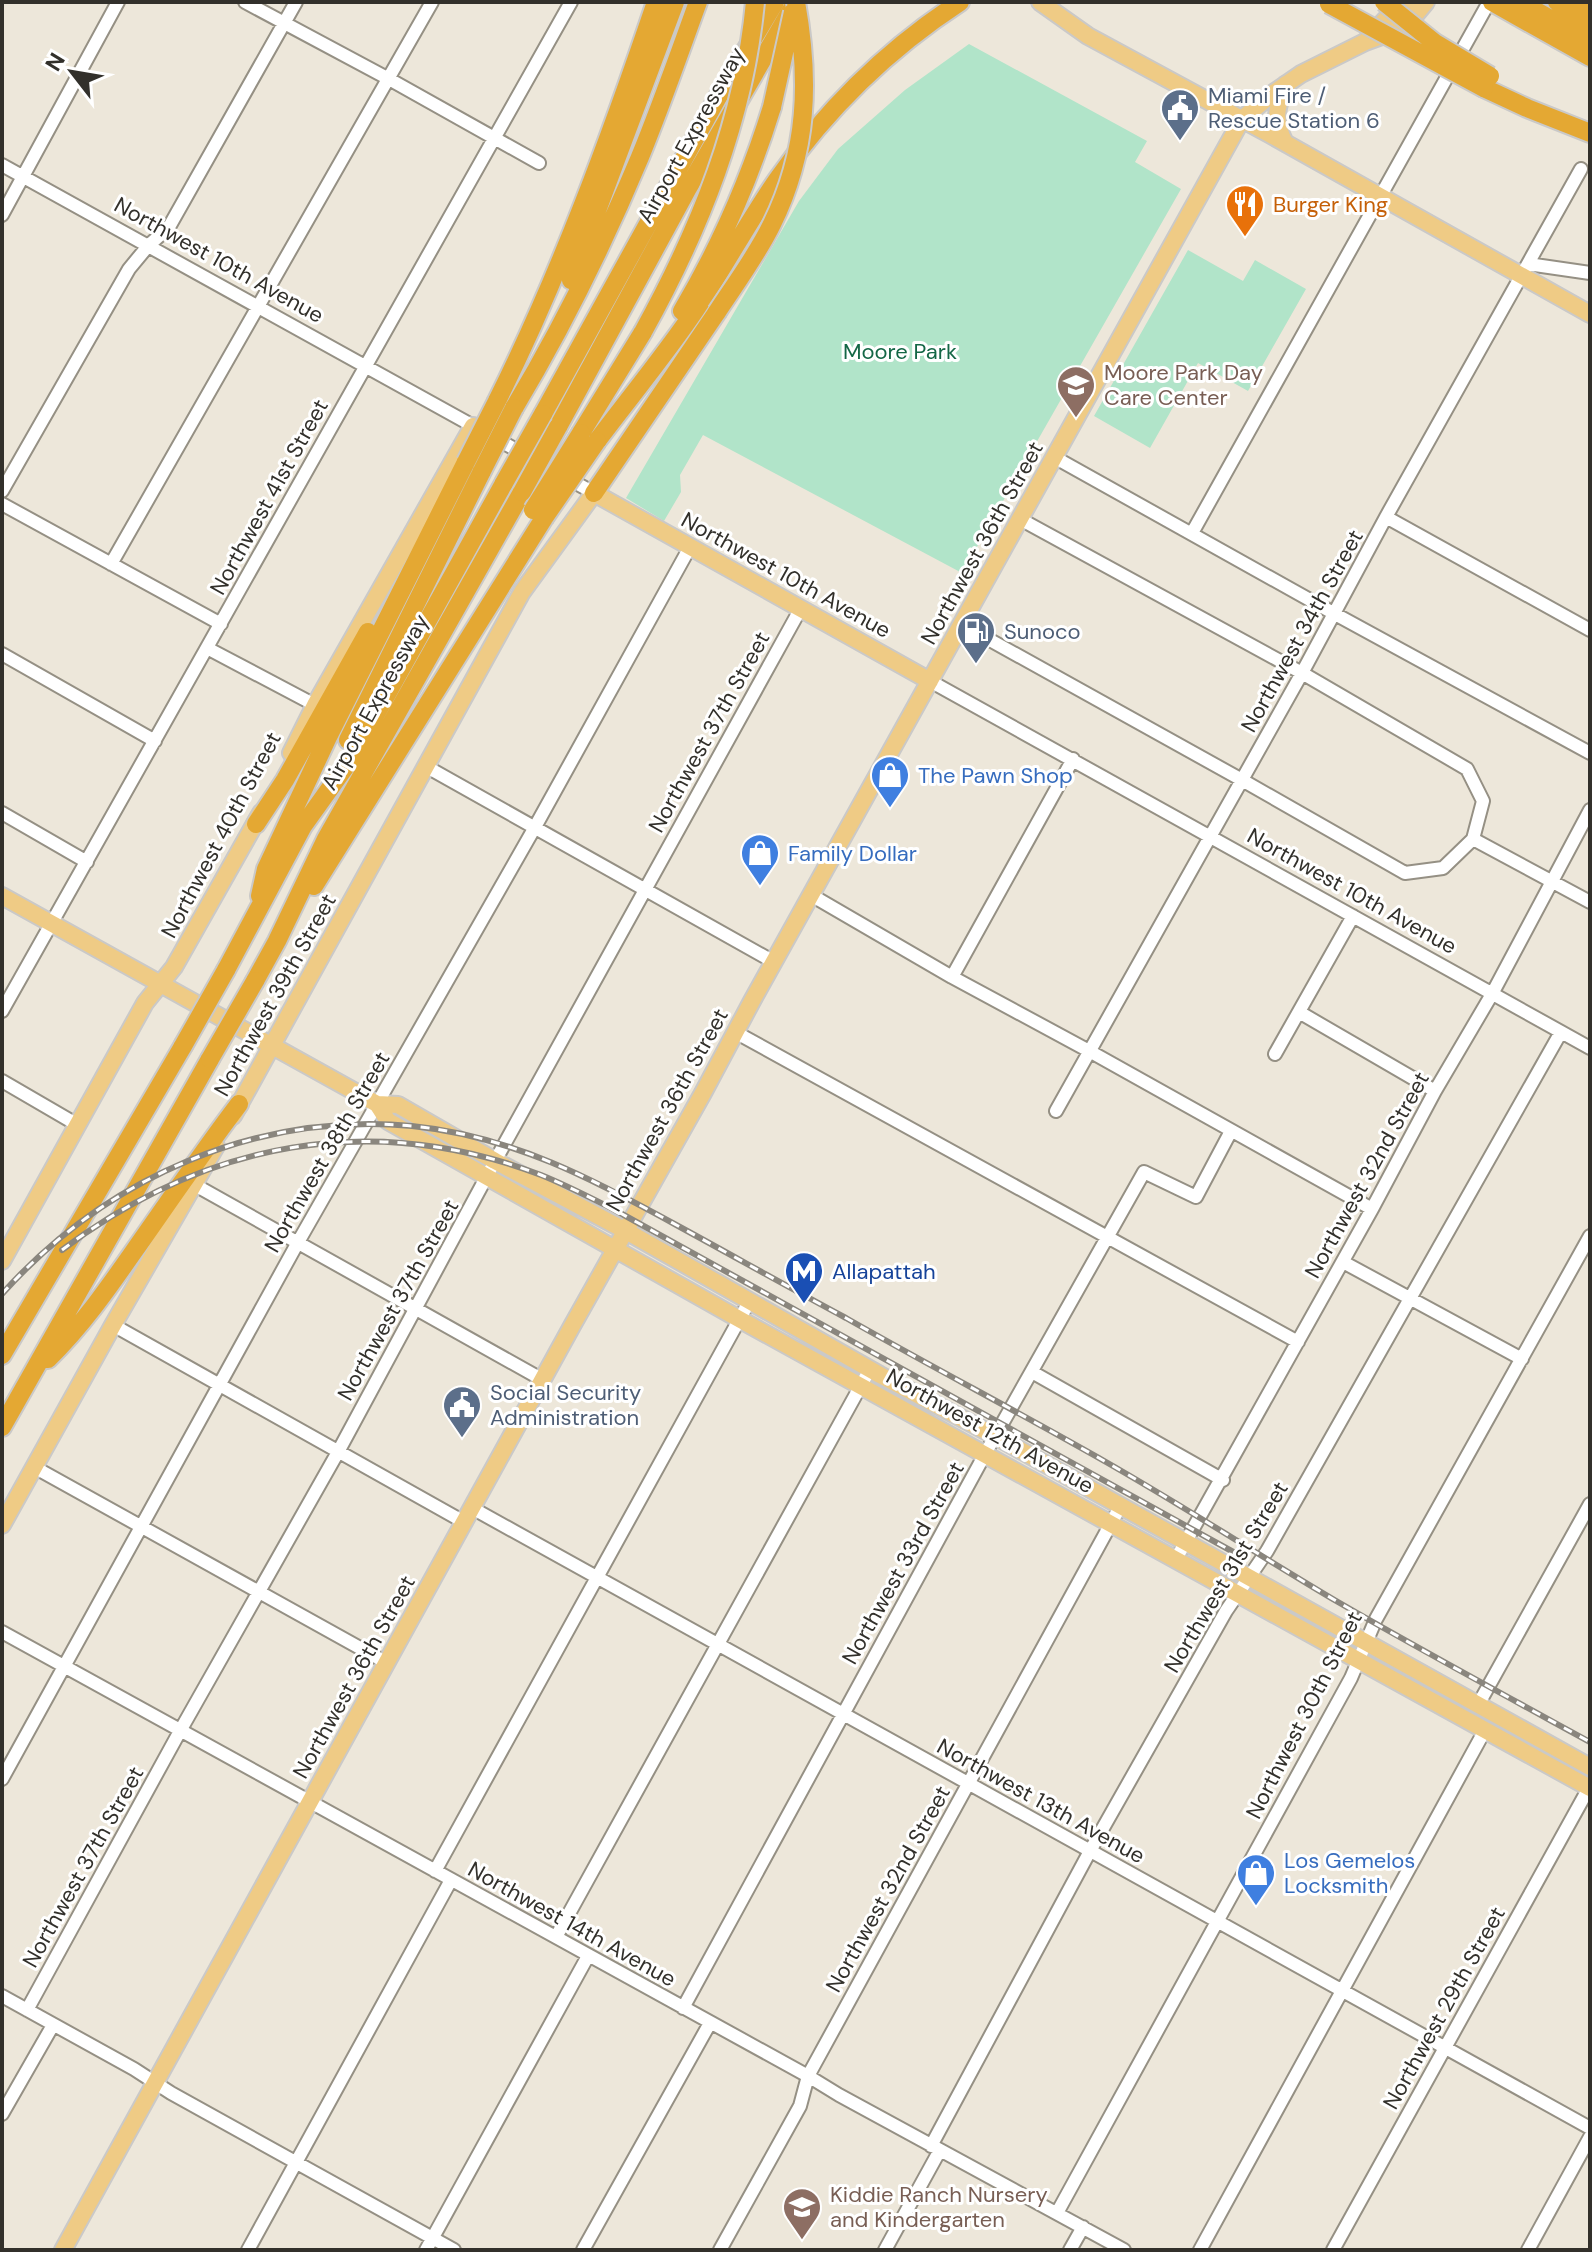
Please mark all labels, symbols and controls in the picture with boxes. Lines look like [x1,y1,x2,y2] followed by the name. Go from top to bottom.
[32,32,112,112] north arrow
[631,42,751,228] street label: Airport Expressway
[39,48,72,76] text: N
[1208,81,1380,135] place label: Miami Fire / Rescue Station 6
[1159,87,1201,142] public building icon: Miami Fire / Rescue Station 6
[1224,183,1266,238] restaurant icon: Burger King
[109,190,329,330] street label: Northwest 10th Avenue
[1273,190,1388,219] place label: Burger King
[843,337,957,366] park label: Moore Park
[1104,358,1263,412] place label: Moore Park Day Care Center
[1055,364,1097,419] school or university icon: Moore Park Day Care Center
[203,394,335,600] street label: Northwest 41st Street
[914,436,1050,650] street label: Northwest 36th Street
[676,505,896,645] street label: Northwest 10th Avenue
[1234,525,1370,737] street label: Northwest 34th Street
[315,609,435,795] street label: Airport Expressway
[955,610,997,665] fuel station icon: Sunoco
[1004,617,1081,646] place label: Sunoco
[642,626,776,838] street label: Northwest 37th Street
[154,727,288,943] street label: Northwest 40th Street
[869,754,911,809] shop icon: The Pawn Shop
[918,761,1073,790] place label: The Pawn Shop
[1242,821,1462,961] street label: Northwest 10th Avenue
[739,832,781,887] shop icon: Family Dollar
[788,839,917,868] place label: Family Dollar
[207,889,343,1101] street label: Northwest 39th Street
[599,1003,735,1217] street label: Northwest 36th Street
[258,1046,396,1258] street label: Northwest 38th Street
[1298,1067,1436,1283] street label: Northwest 32nd Street
[331,1194,465,1406] street label: Northwest 37th Street
[783,1250,825,1305] metro station icon: Allapattah
[832,1257,936,1286] place label: Allapattah
[881,1362,1099,1500] street label: Northwest 12th Avenue
[490,1378,641,1432] place label: Social Security Administration
[441,1384,483,1439] public building icon: Social Security Administration
[835,1457,971,1669] street label: Northwest 33rd Street
[1157,1476,1295,1678] street label: Northwest 31st Street
[286,1570,422,1784] street label: Northwest 36th Street
[1239,1606,1369,1824] street label: Northwest 30th Street
[932,1732,1150,1870] street label: Northwest 13th Avenue
[16,1761,150,1973] street label: Northwest 37th Street
[819,1781,957,1997] street label: Northwest 32nd Street
[1284,1846,1415,1900] place label: Los Gemelos Locksmith
[1235,1852,1277,1907] shop icon: Los Gemelos Locksmith
[463,1855,681,1993] street label: Northwest 14th Avenue
[1376,1902,1512,2114] street label: Northwest 29th Street
[830,2180,1048,2234] place label: Kiddie Ranch Nursery and Kindergarten
[781,2186,823,2241] school or university icon: Kiddie Ranch Nursery and Kindergarten

